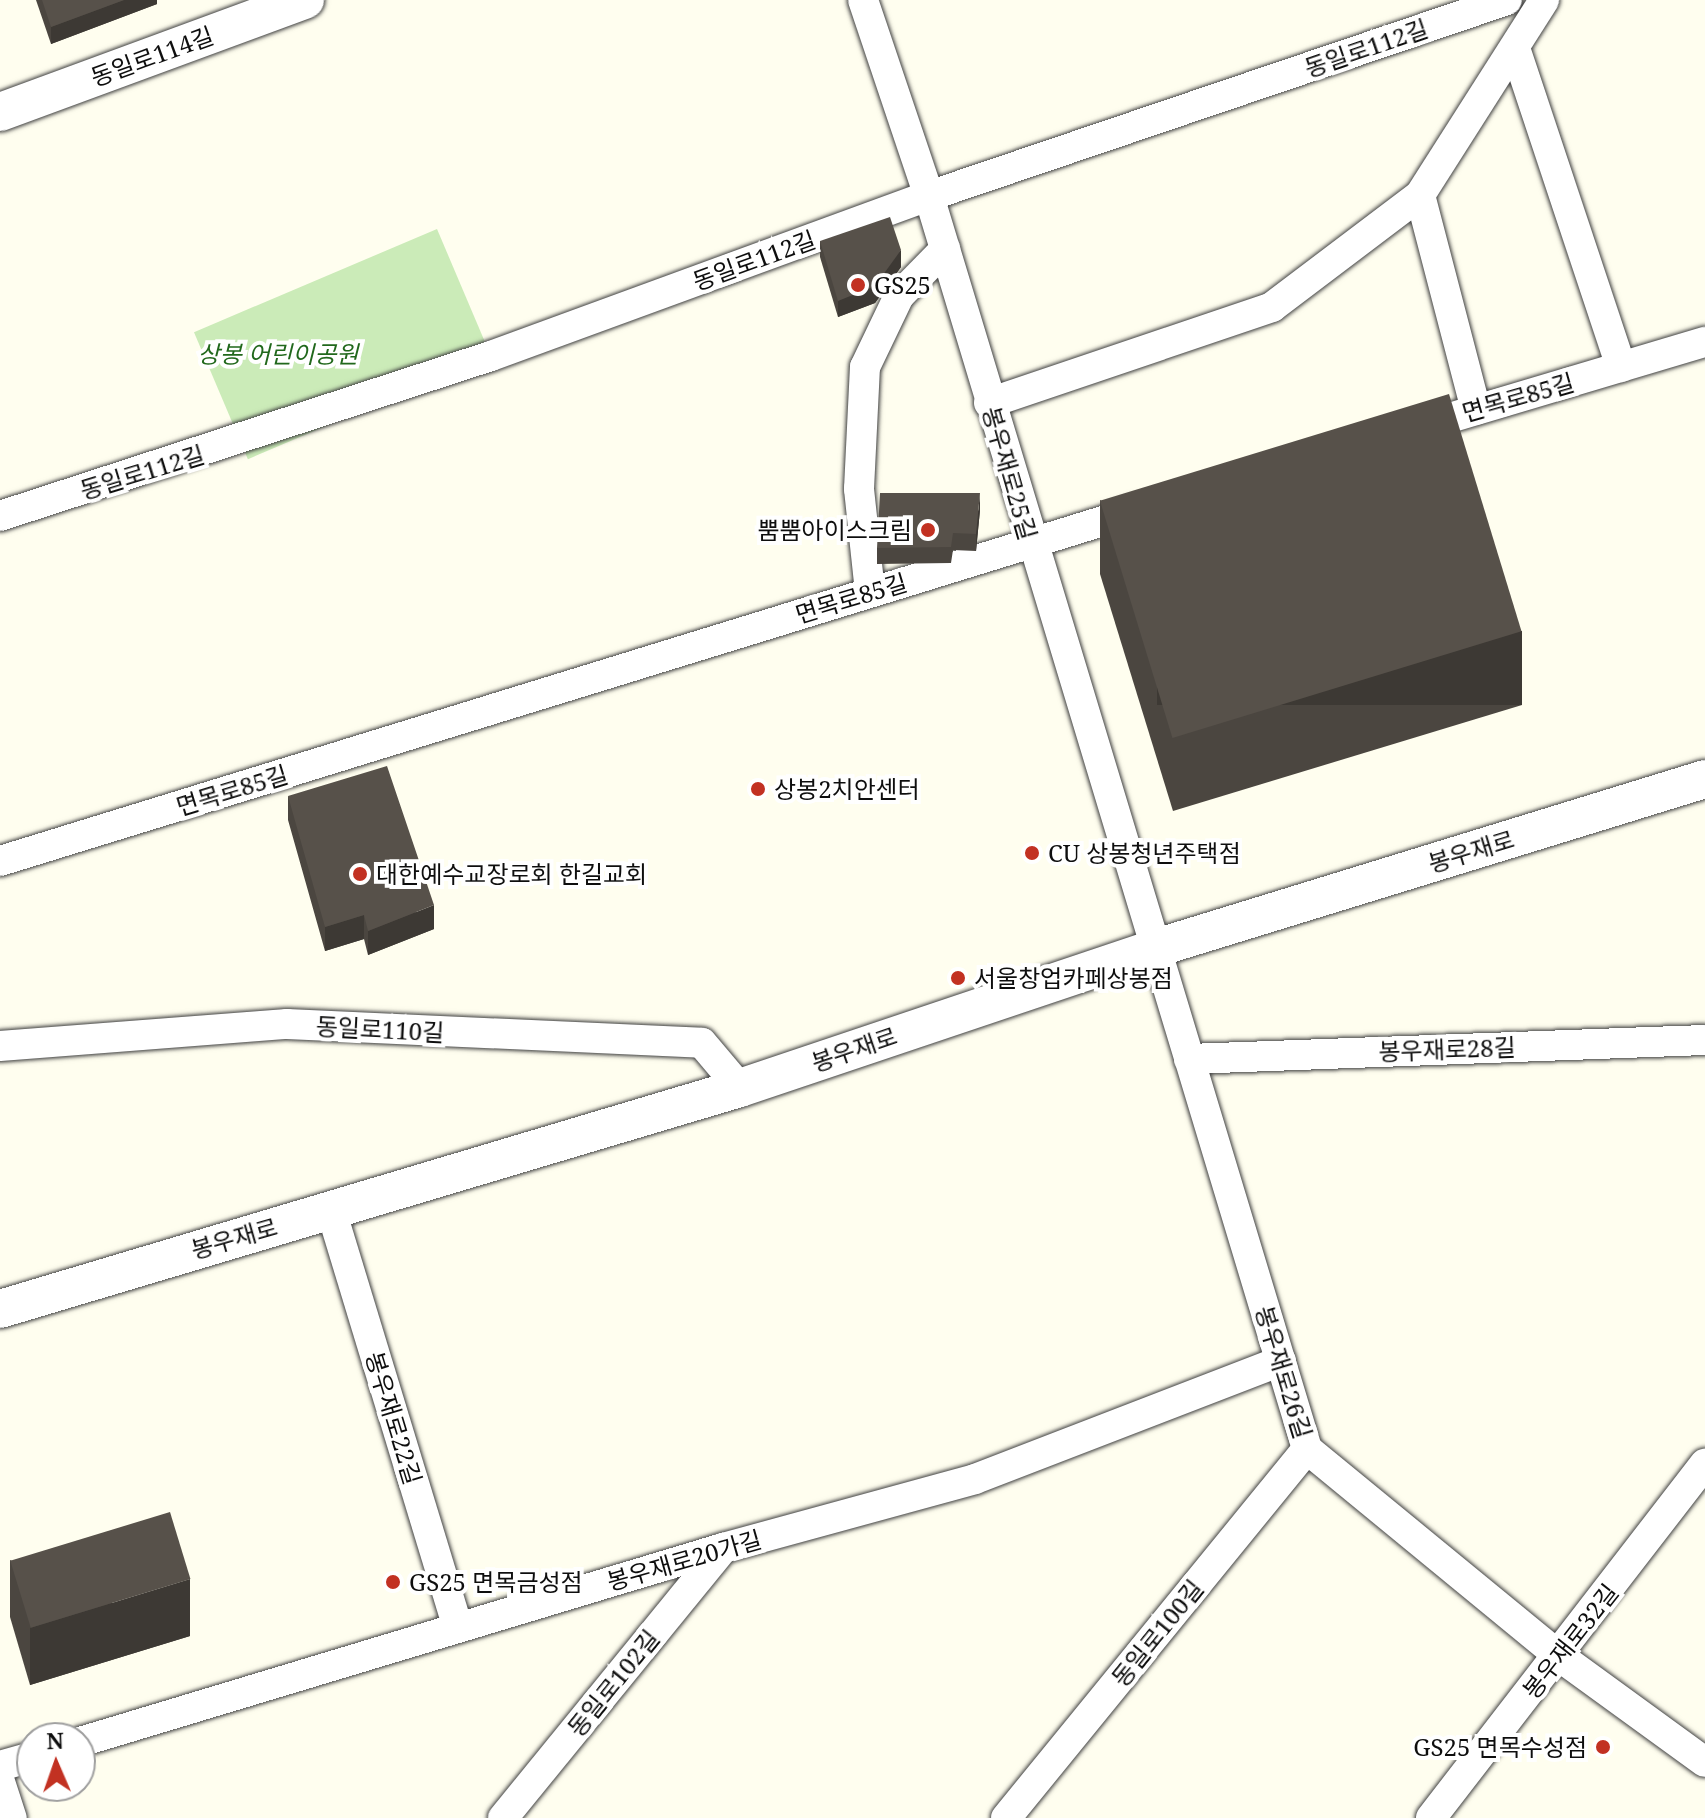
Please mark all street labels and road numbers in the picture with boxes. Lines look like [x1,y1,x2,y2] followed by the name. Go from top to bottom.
[1301,13,1431,83] street label: 동일로112길
[87,20,217,92] street label: 동일로114길
[689,224,819,296] street label: 동일로112길
[1459,367,1577,427] street label: 면목로85길
[977,403,1043,543] street label: 봉우재로25길
[76,439,208,505] street label: 동일로112길
[792,567,910,629] street label: 면목로85길
[173,759,291,821] street label: 면목로85길
[1425,824,1517,878] street label: 봉우재로
[315,1011,445,1047] street label: 동일로110길
[808,1021,900,1077] street label: 봉우재로
[1378,1032,1516,1066] street label: 봉우재로28길
[188,1212,280,1264] street label: 봉우재로
[1250,1302,1318,1442] street label: 봉우재로26길
[360,1348,428,1488] street label: 봉우재로22길
[603,1524,765,1596] street label: 봉우재로20가길
[1105,1574,1209,1692] street label: 동일로100길
[1516,1578,1624,1704] street label: 봉우재로32길
[561,1624,665,1742] street label: 동일로102길

